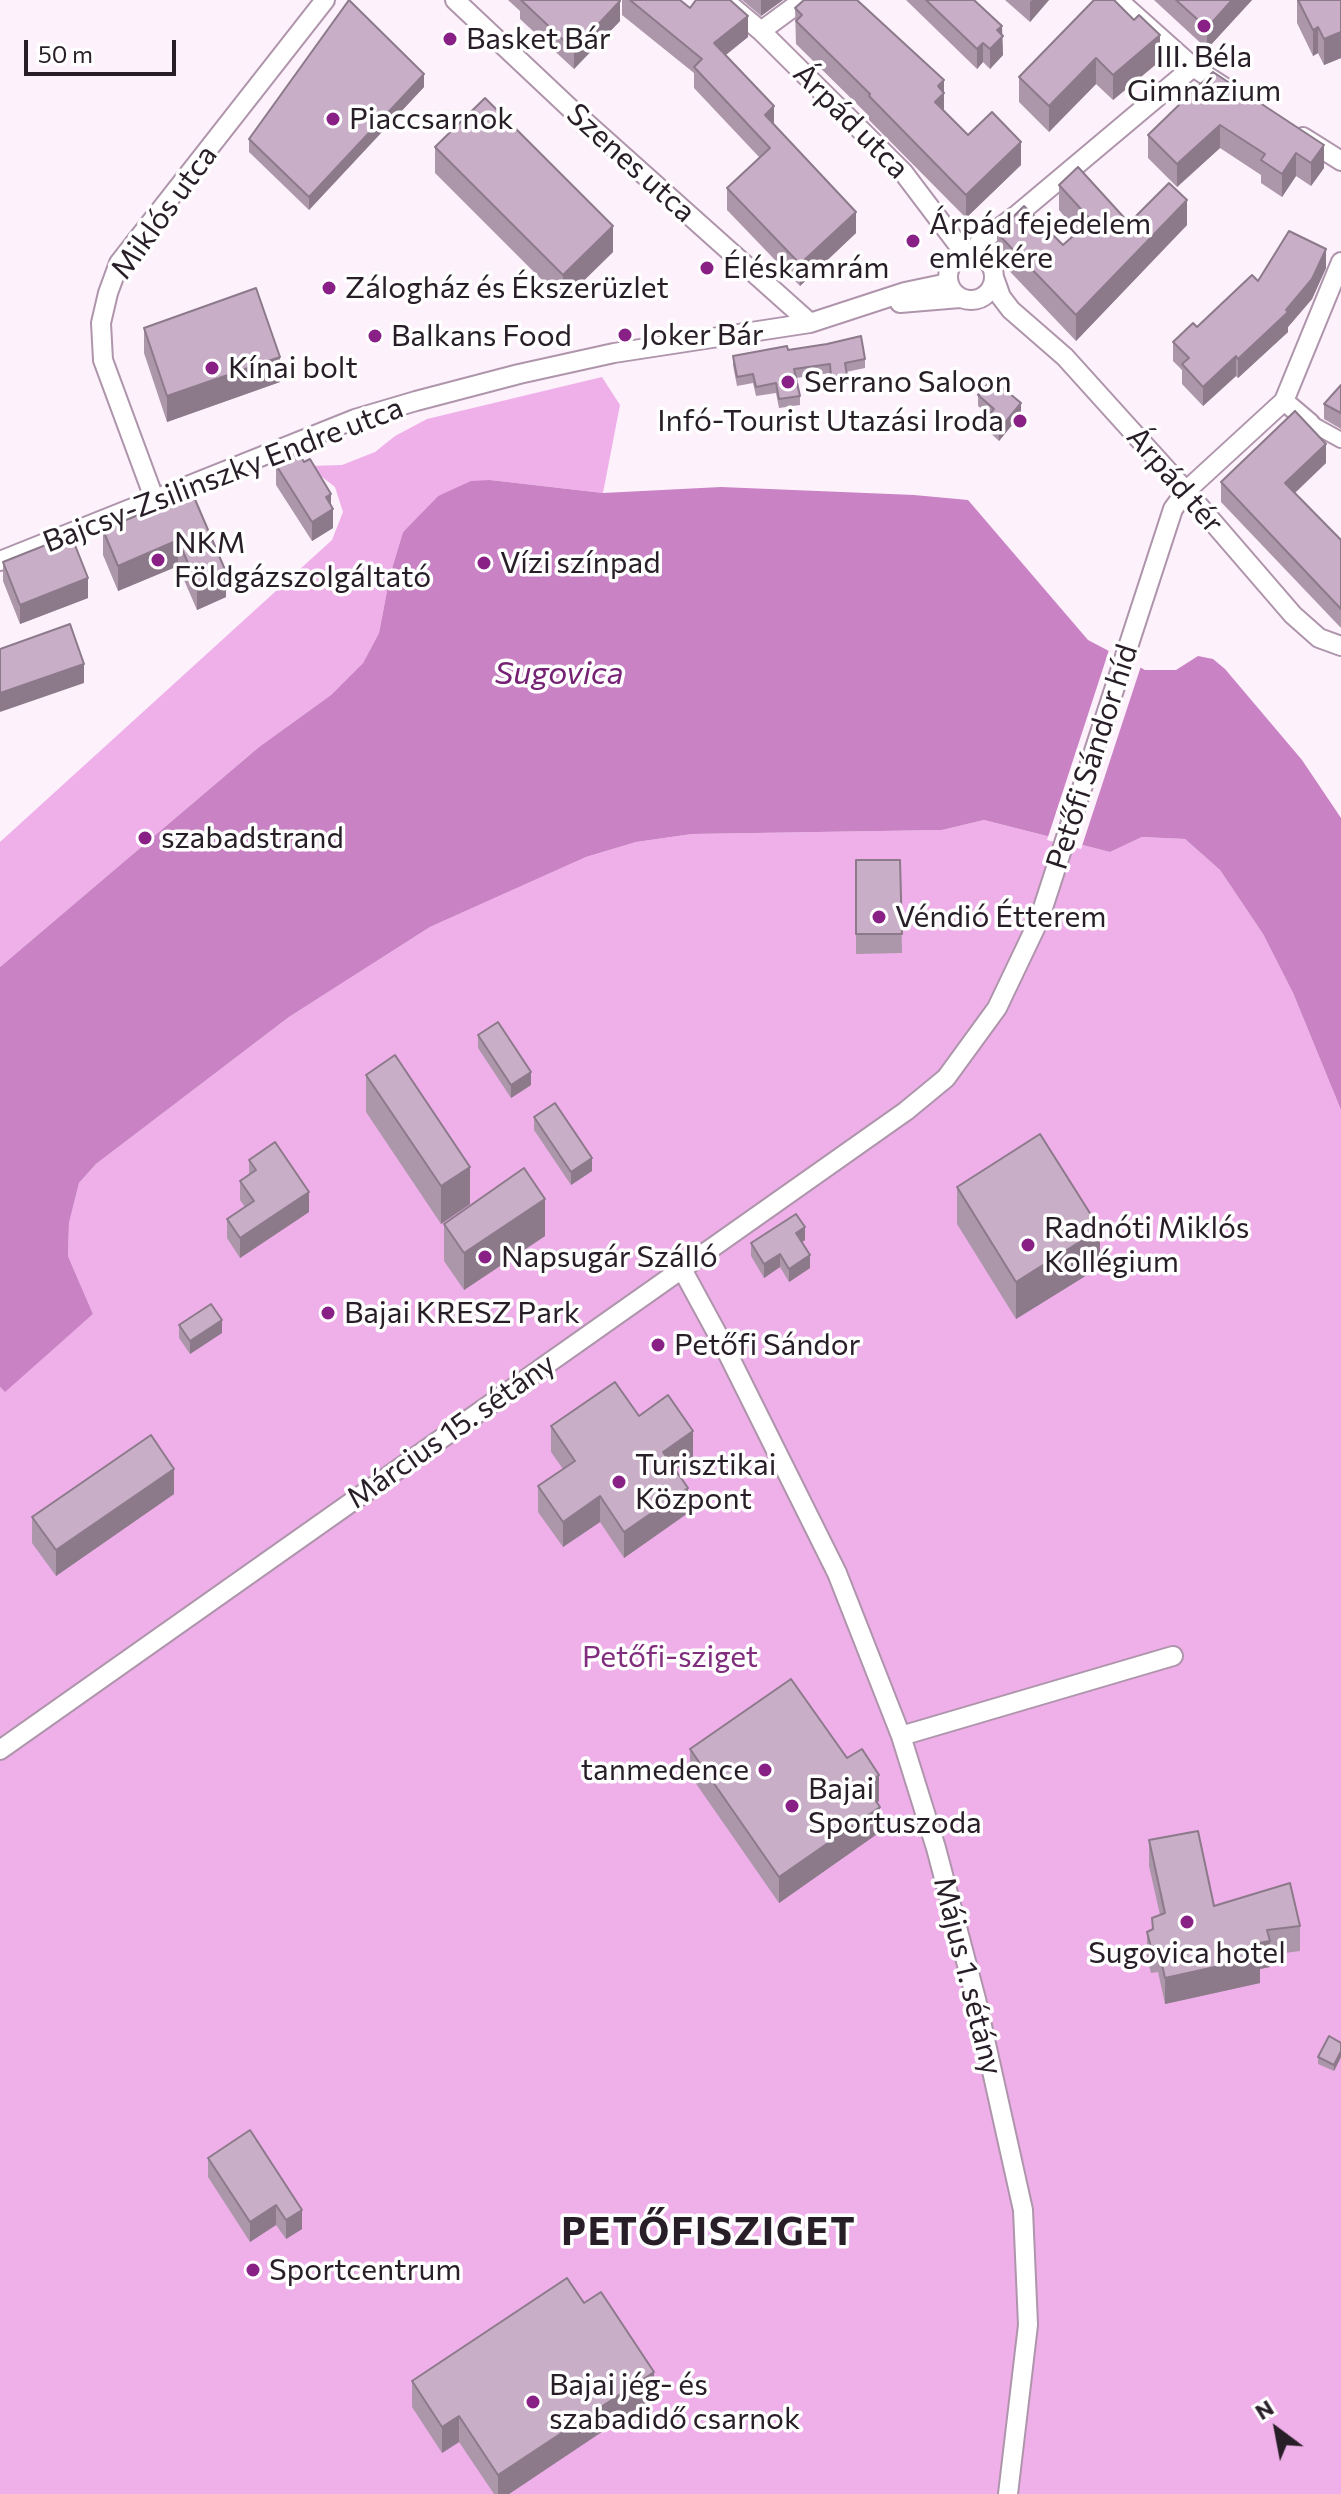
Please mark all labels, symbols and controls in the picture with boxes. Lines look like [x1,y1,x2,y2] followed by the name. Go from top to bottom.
[1195,17,1213,35] marker: III. Béla Gimnázium
[466,21,611,57] place label: Basket Bár
[28,24,180,74] scale bar
[441,30,459,48] marker: Basket Bár
[38,39,93,68] text: 50 m
[1127,39,1281,110] place label: III. Béla Gimnázium
[786,56,916,186] street label: Árpád utca
[559,96,703,230] street label: Szenes utca
[349,101,514,137] place label: Piaccsarnok
[324,110,342,128] marker: Piaccsarnok
[103,138,225,286] street label: Miklós utca
[929,206,1151,276] place label: Árpád fejedelem emlékére
[904,232,922,250] marker: Árpád fejedelem emlékére
[723,250,889,286] place label: Éléskamrám
[698,259,716,277] marker: Éléskamrám
[345,270,669,306] place label: Zálogház és Ékszerüzlet
[320,279,338,297] marker: Zálogház és Ékszerüzlet
[641,317,764,353] place label: Joker Bár
[391,318,572,354] place label: Balkans Food
[616,326,634,344] marker: Joker Bár
[366,327,384,345] marker: Balkans Food
[228,350,358,386] place label: Kínai bolt
[203,359,221,377] marker: Kínai bolt
[804,364,1012,400] place label: Serrano Saloon
[779,373,797,391] marker: Serrano Saloon
[38,390,408,560] street label: Bajcsy-Zsilinszky Endre utca
[657,403,1004,439] place label: Infó-Tourist Utazási Iroda
[1011,412,1029,430] marker: Infó-Tourist Utazási Iroda
[1119,420,1231,540] street label: Árpád tér
[174,525,431,596] place label: NKM Földgázszolgáltató
[500,545,661,581] place label: Vízi színpad
[149,551,167,569] marker: NKM Földgázszolgáltató
[475,554,493,572] marker: Vízi színpad
[1039,640,1145,874] street label: Petőfi Sándor híd
[495,654,623,692] water label: Sugovica
[161,820,344,856] place label: szabadstrand
[136,829,154,847] marker: szabadstrand
[895,899,1106,935] place label: Véndió Étterem
[870,908,888,926] marker: Véndió Étterem
[1044,1210,1249,1280] place label: Radnóti Miklós Kollégium
[1019,1236,1037,1254] marker: Radnóti Miklós Kollégium
[501,1239,718,1275] place label: Napsugár Szálló
[476,1248,494,1266] marker: Napsugár Szálló
[344,1295,580,1331] place label: Bajai KRESZ Park
[319,1304,337,1322] marker: Bajai KRESZ Park
[674,1327,861,1363] place label: Petőfi Sándor
[649,1336,667,1354] marker: Petőfi Sándor
[340,1346,562,1516] street label: Március 15. sétány
[635,1447,776,1518] place label: Turisztikai Központ
[610,1473,628,1491] marker: Turisztikai Központ
[582,1639,758,1675] park label: Petőfi-sziget
[581,1752,749,1788] place label: tanmedence
[756,1761,774,1779] marker: tanmedence
[808,1771,982,1842] place label: Bajai Sportuszoda
[783,1797,801,1815] marker: Bajai Sportuszoda
[926,1873,1010,2079] street label: Május 1. sétány
[1178,1913,1196,1931] marker: Sugovica hotel
[1088,1935,1286,1971] place label: Sugovica hotel
[561,2209,857,2255] district label: PETŐFISZIGET
[269,2252,461,2288] place label: Sportcentrum
[244,2261,262,2279] marker: Sportcentrum
[549,2367,800,2438] place label: Bajai jég- és szabadidő csarnok
[1237,2390,1317,2470] north arrow
[524,2393,542,2411] marker: Bajai jég- és szabadidő csarnok
[1250,2393,1278,2425] text: N

